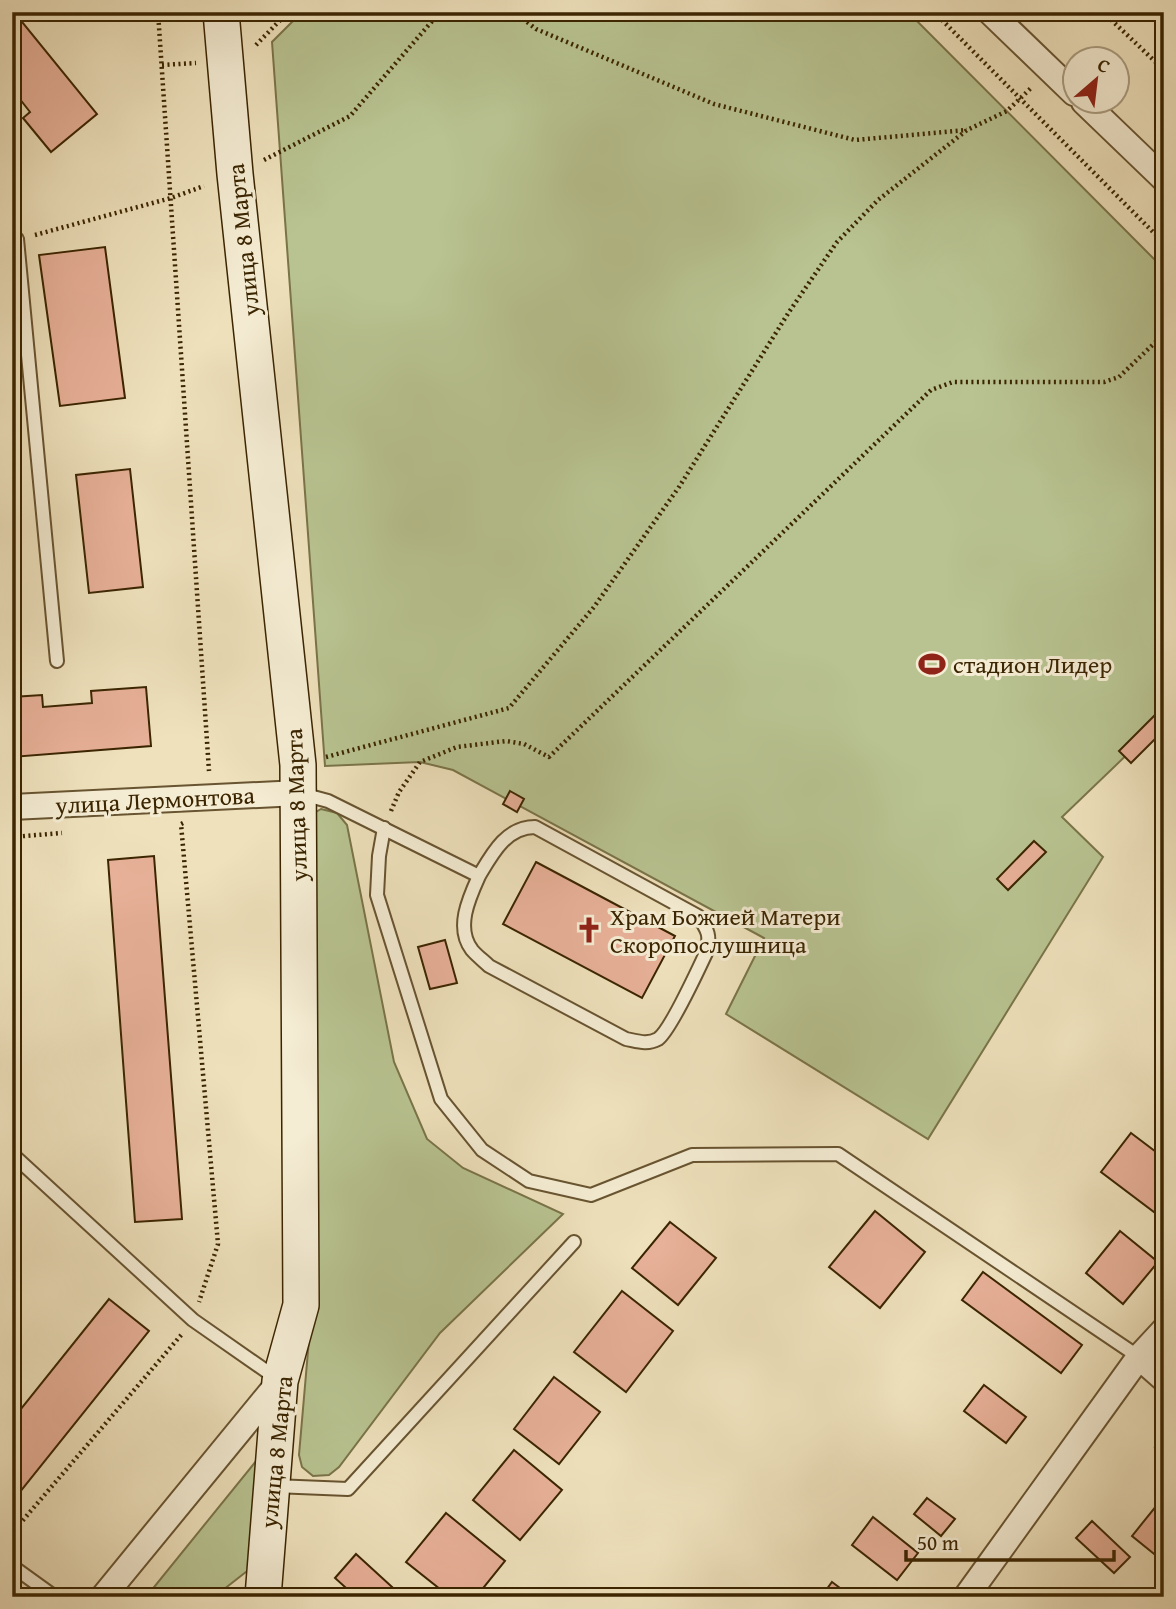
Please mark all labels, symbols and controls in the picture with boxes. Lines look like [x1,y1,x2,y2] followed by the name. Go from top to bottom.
[1060,46,1130,116] north arrow
[1093,50,1116,80] text: С
[218,161,269,319] street label: улица 8 Марта
[953,647,1112,682] place label: стадион Лидер
[917,649,947,679] sports icon: стадион Лидер
[276,727,316,883] street label: улица 8 Марта
[53,777,256,823] street label: улица Лермонтова
[610,899,841,962] place label: Храм Божией Матери Скоропослушница
[574,915,604,945] church icon: Храм Божией Матери Скоропослушница
[250,1373,301,1531] street label: улица 8 Марта
[906,1518,1115,1562] scale bar
[917,1527,959,1558] text: 50 m

